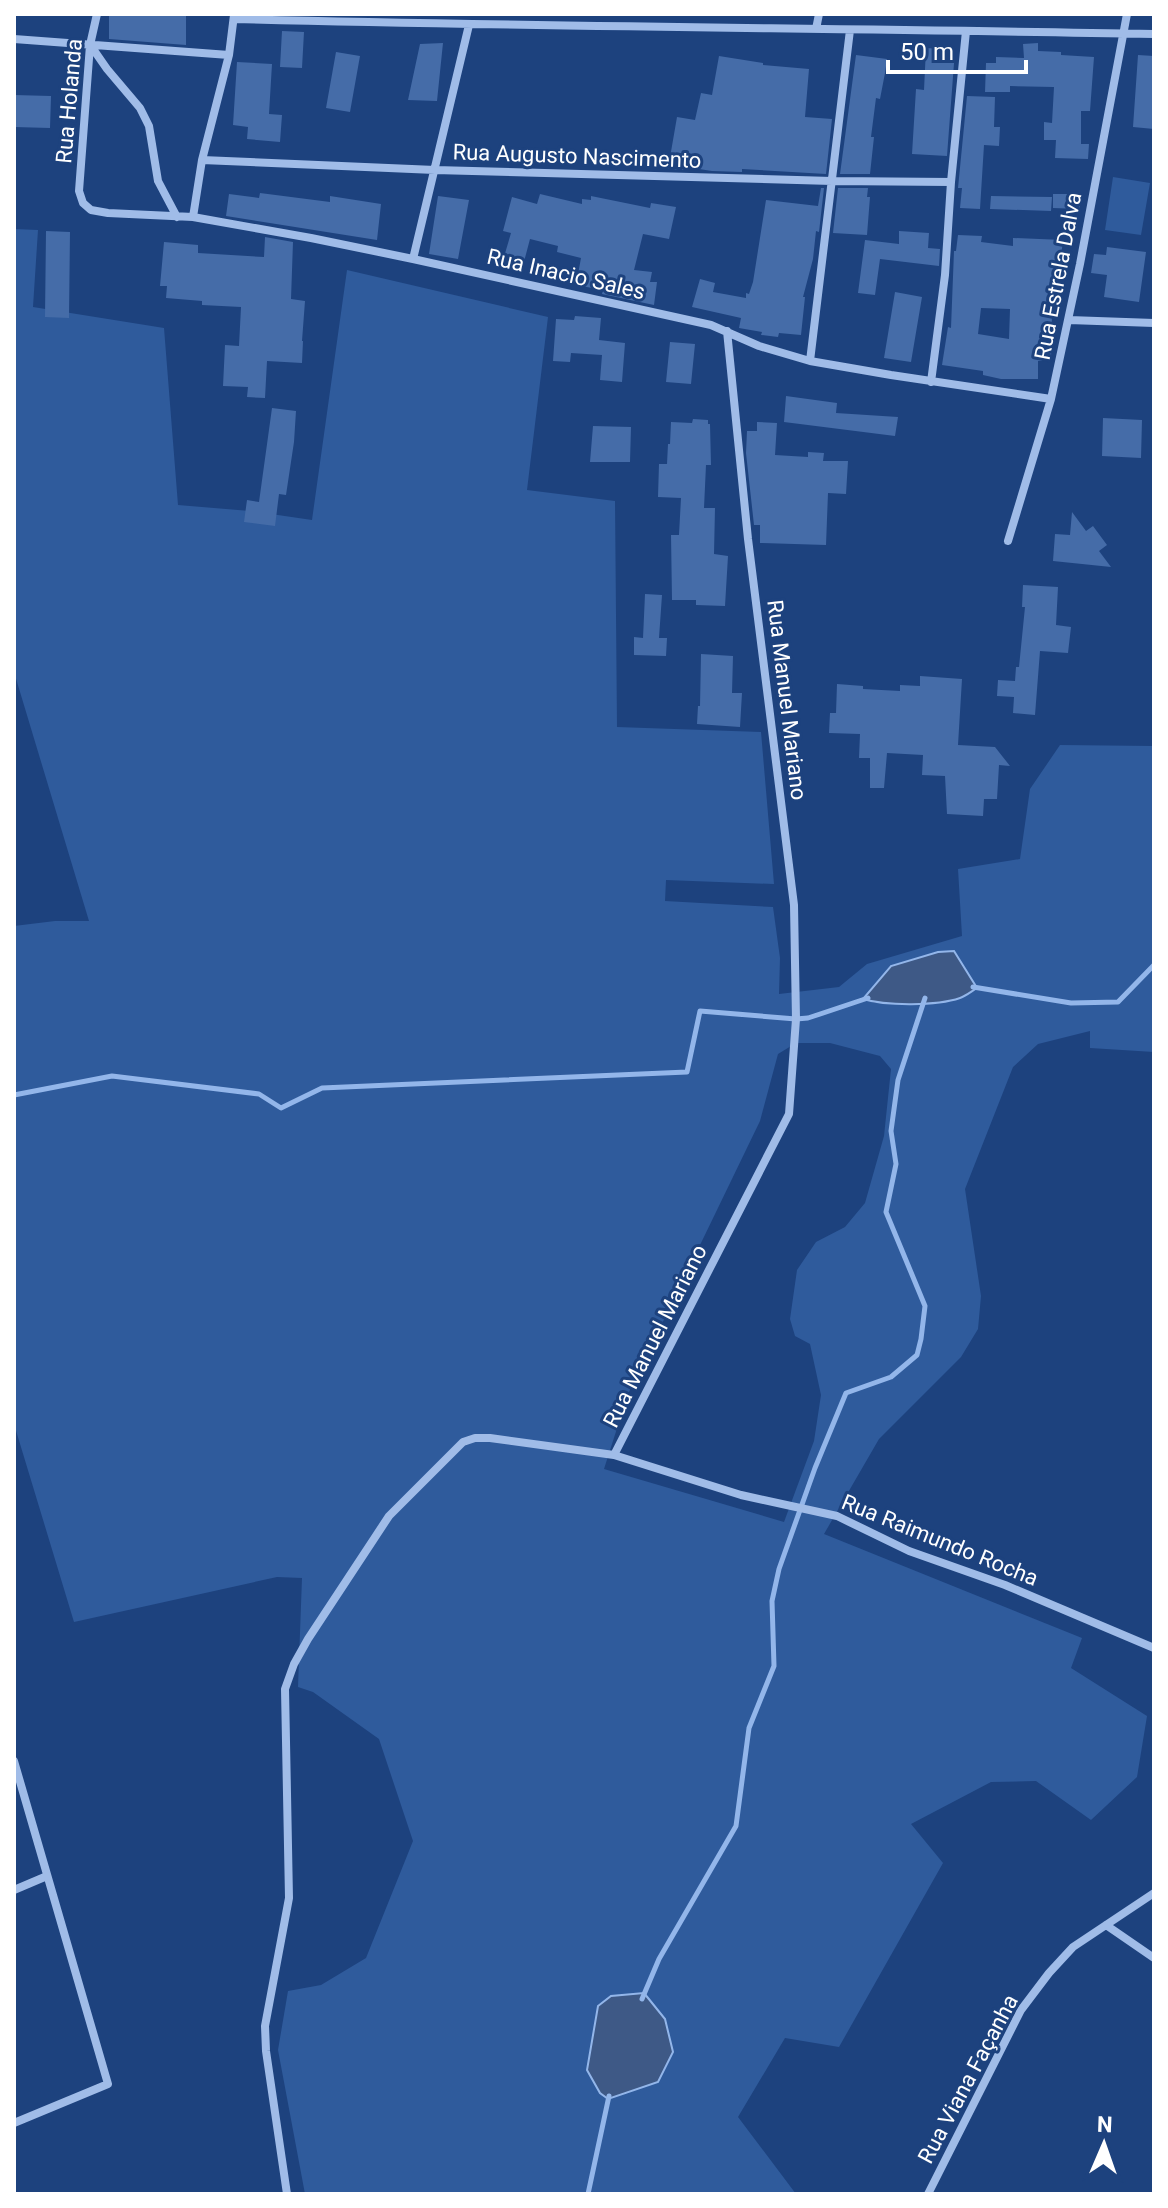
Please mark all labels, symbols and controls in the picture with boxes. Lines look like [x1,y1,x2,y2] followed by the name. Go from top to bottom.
[888,24,1026,74] scale bar
[51,38,87,164] street label: Rua Holanda
[900,38,954,66] text: 50 m
[452,139,702,173] street label: Rua Augusto Nascimento
[1030,190,1086,362] street label: Rua Estrela Dalva
[485,244,647,304] street label: Rua Inacio Sales
[762,598,812,802] street label: Rua Manuel Mariano
[598,1240,712,1432] street label: Rua Manuel Mariano
[838,1489,1042,1591] street label: Rua Raimundo Rocha
[913,1990,1023,2168] street label: Rua Viana Façanha
[1064,2104,1144,2184] north arrow
[1096,2112,1113,2137] text: N

